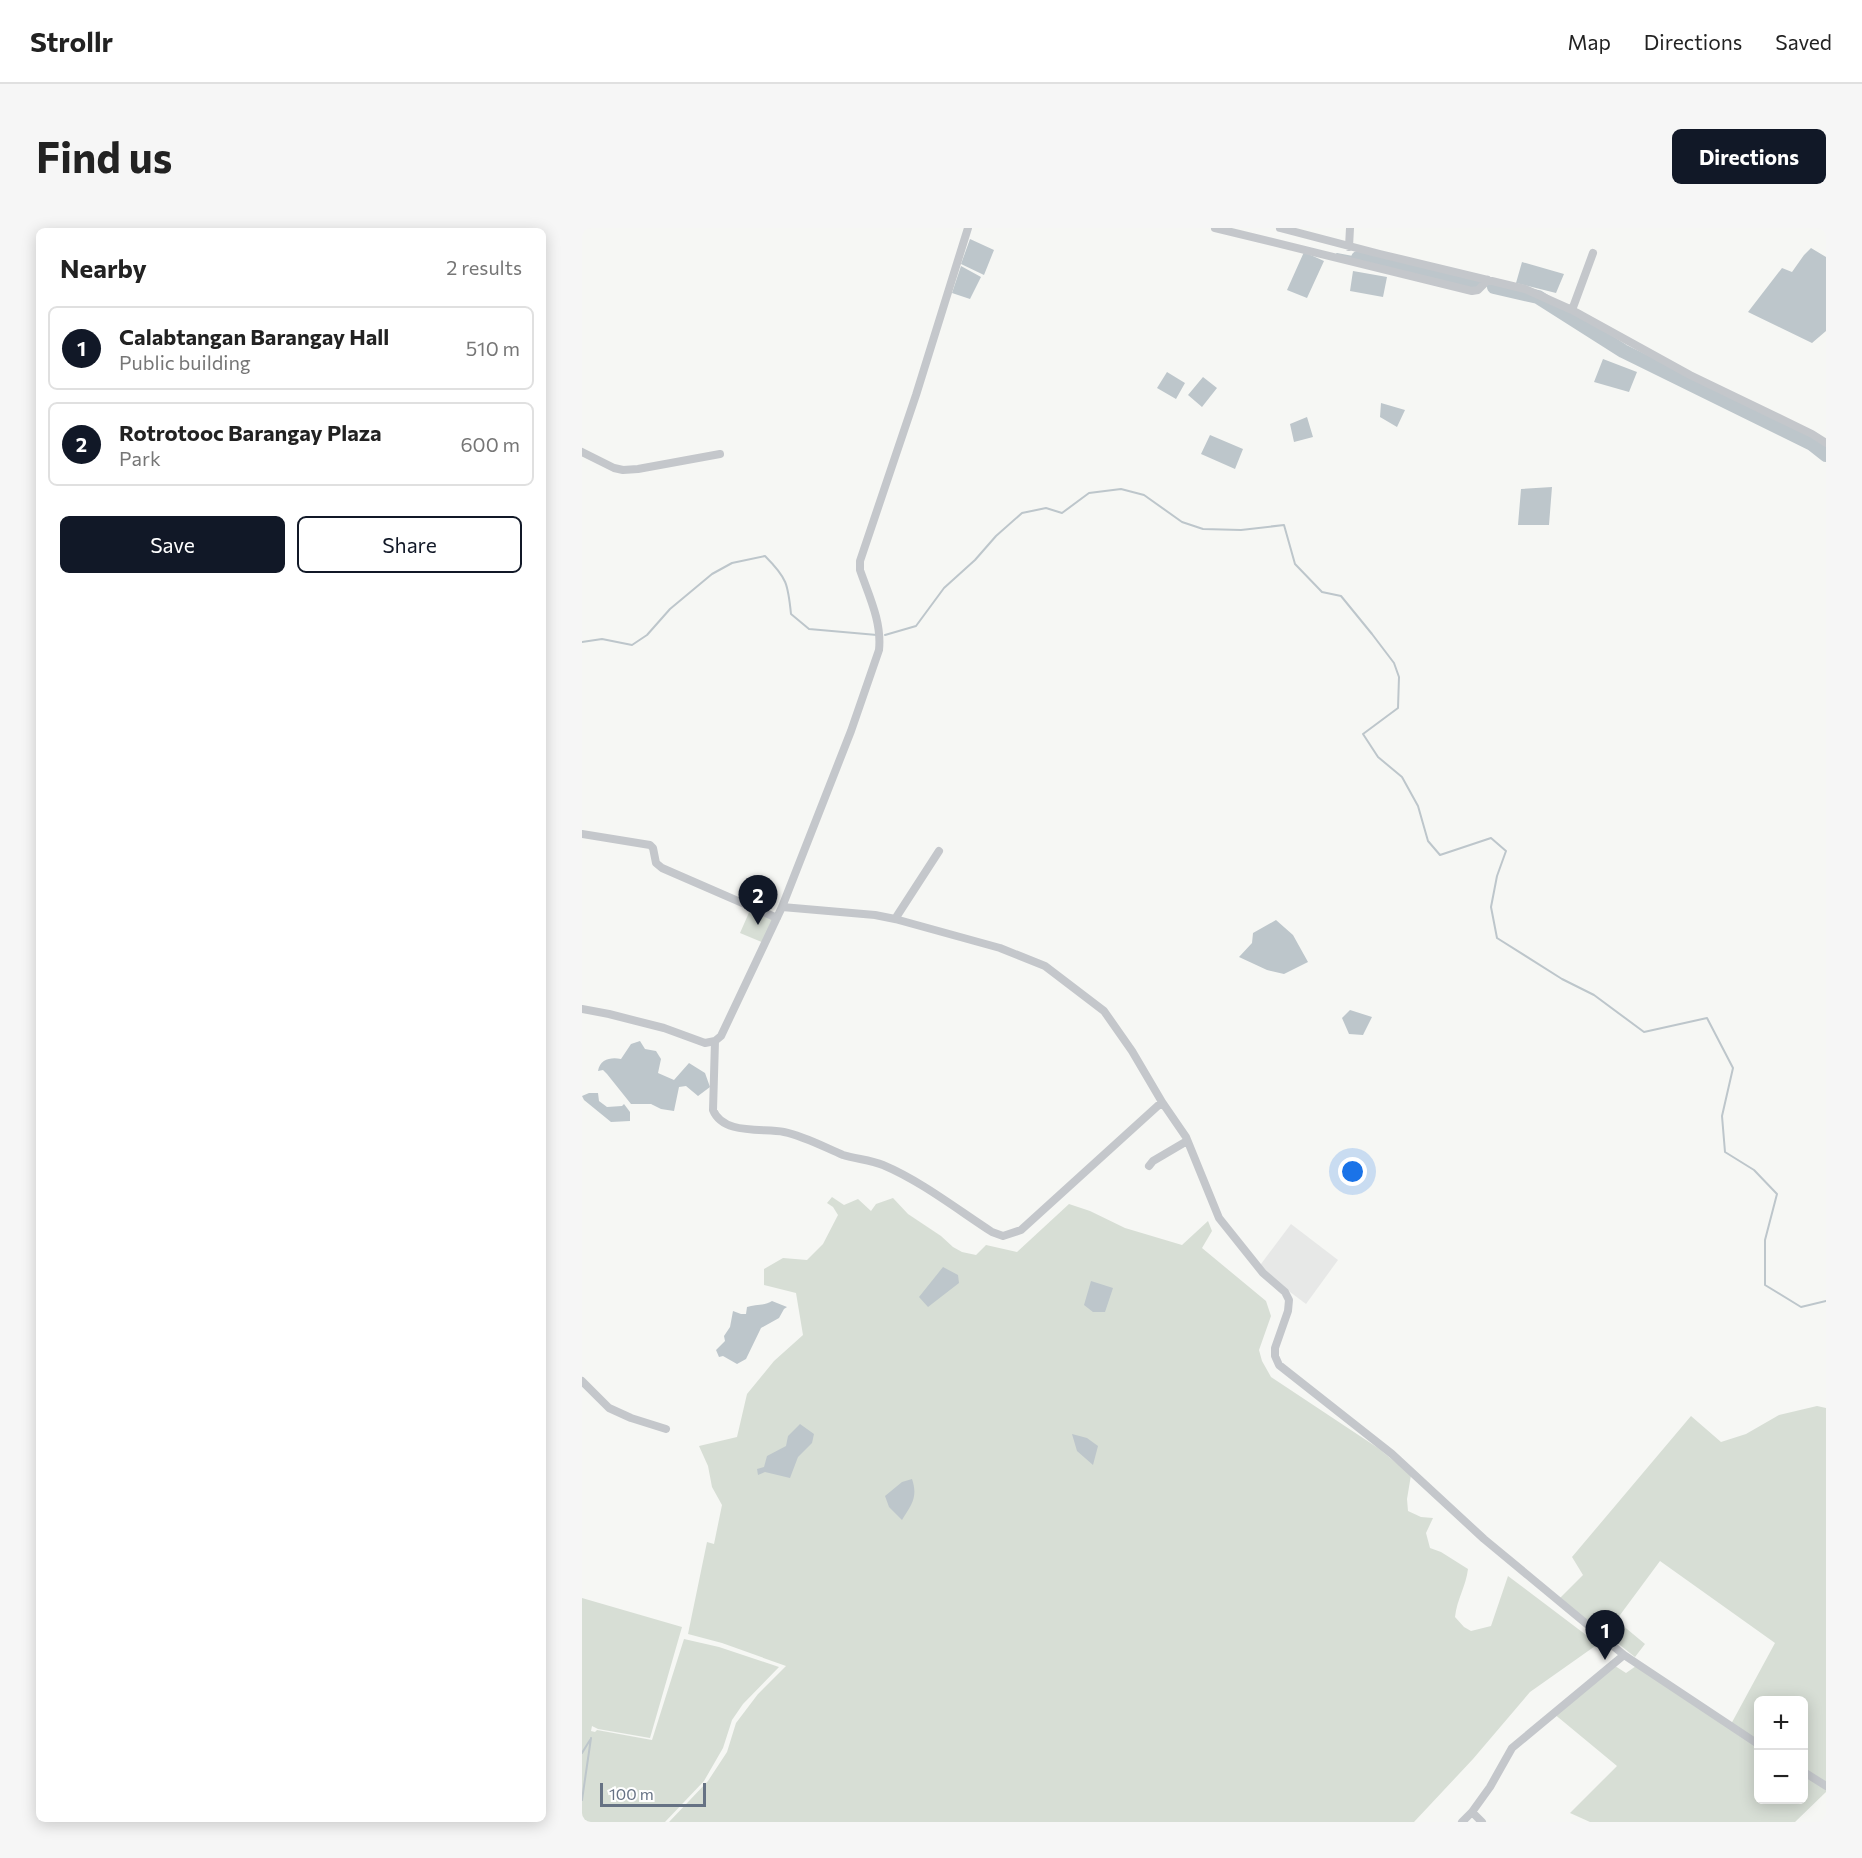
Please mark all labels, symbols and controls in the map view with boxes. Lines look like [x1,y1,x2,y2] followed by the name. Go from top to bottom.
[30,24,113,58] text: Strollr
[1568,29,1611,54] text: Map
[1644,29,1742,54] text: Directions
[1775,29,1832,54] text: Saved
[1672,129,1826,184] button: Directions
[36,130,172,182] text: Find us
[60,252,147,283] text: Nearby
[446,255,522,279] text: 2 results
[119,323,389,350] text: Calabtangan Barangay Hall
[77,336,86,360] text: 1
[466,336,520,360] text: 510 m
[119,350,251,374] text: Public building
[119,419,382,446] text: Rotrotooc Barangay Plaza
[76,432,87,456] text: 2
[460,432,520,456] text: 600 m
[119,446,161,470] text: Park
[60,516,285,573] button: Save
[297,516,522,573] button: Share
[738,876,777,925] pin: 2
[1338,1157,1367,1186] your location
[1586,1610,1624,1660] pin: 1
[1754,1696,1808,1804] map controls
[1754,1696,1808,1750] button: +
[1754,1750,1808,1804] button: −
[600,1780,706,1808] scale bar
[609,1784,654,1803] text: 100 m

